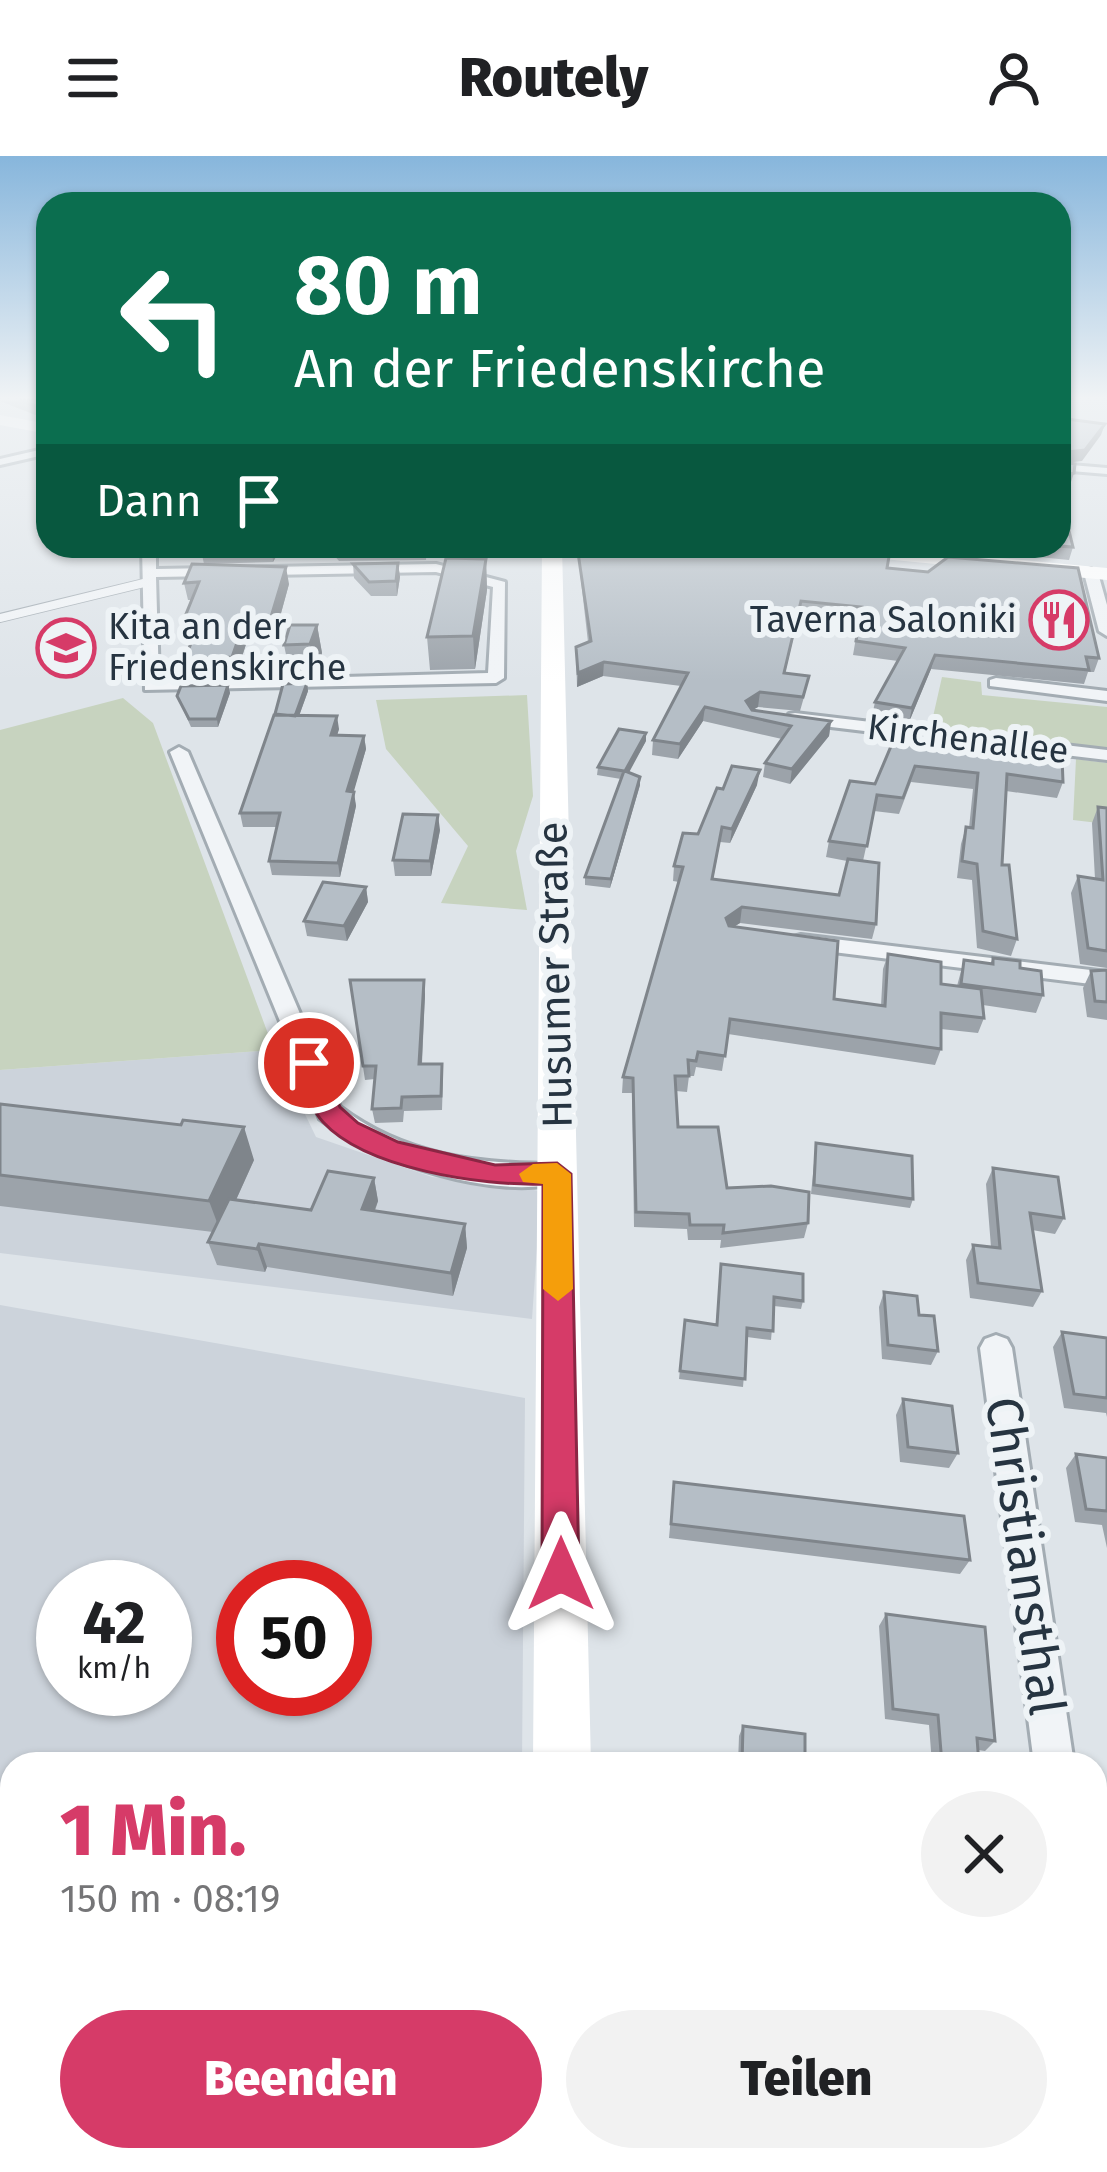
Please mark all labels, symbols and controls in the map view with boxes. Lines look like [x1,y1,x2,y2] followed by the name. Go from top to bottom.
[60,45,126,111] icon: menu
[981,45,1047,111] icon: person
[459,46,648,110] text: Routely
[294,235,483,336] text: 80 m
[96,240,252,396] icon: left
[294,337,825,401] text: An der Friedenskirche
[226,468,292,534] icon: arrive
[96,474,202,528] text: Dann
[1028,589,1090,651] restaurant icon: Taverna Saloniki
[750,598,1017,642] place label: Taverna Saloniki
[108,605,346,690] place label: Kita an der Friedenskirche
[35,617,97,679] school or university icon: Kita an der Friedenskirche
[865,705,1071,773] street label: Kirchenallee
[527,821,583,1129] street label: Husumer Straße
[258,1012,360,1114] pin
[276,1030,342,1096] icon: arrive
[972,1393,1078,1719] street label: Christiansthal
[498,1511,624,1637] position arrow
[216,1560,372,1716] speed limit sign: 50
[82,1587,146,1659] text: 42
[77,1650,151,1686] text: km/h
[60,1788,246,1874] text: 1 Min.
[921,1791,1047,1917] button: close
[60,1876,280,1922] text: 150 m · 08:19
[60,2010,542,2148] button: Beenden
[566,2010,1047,2148] button: Teilen

